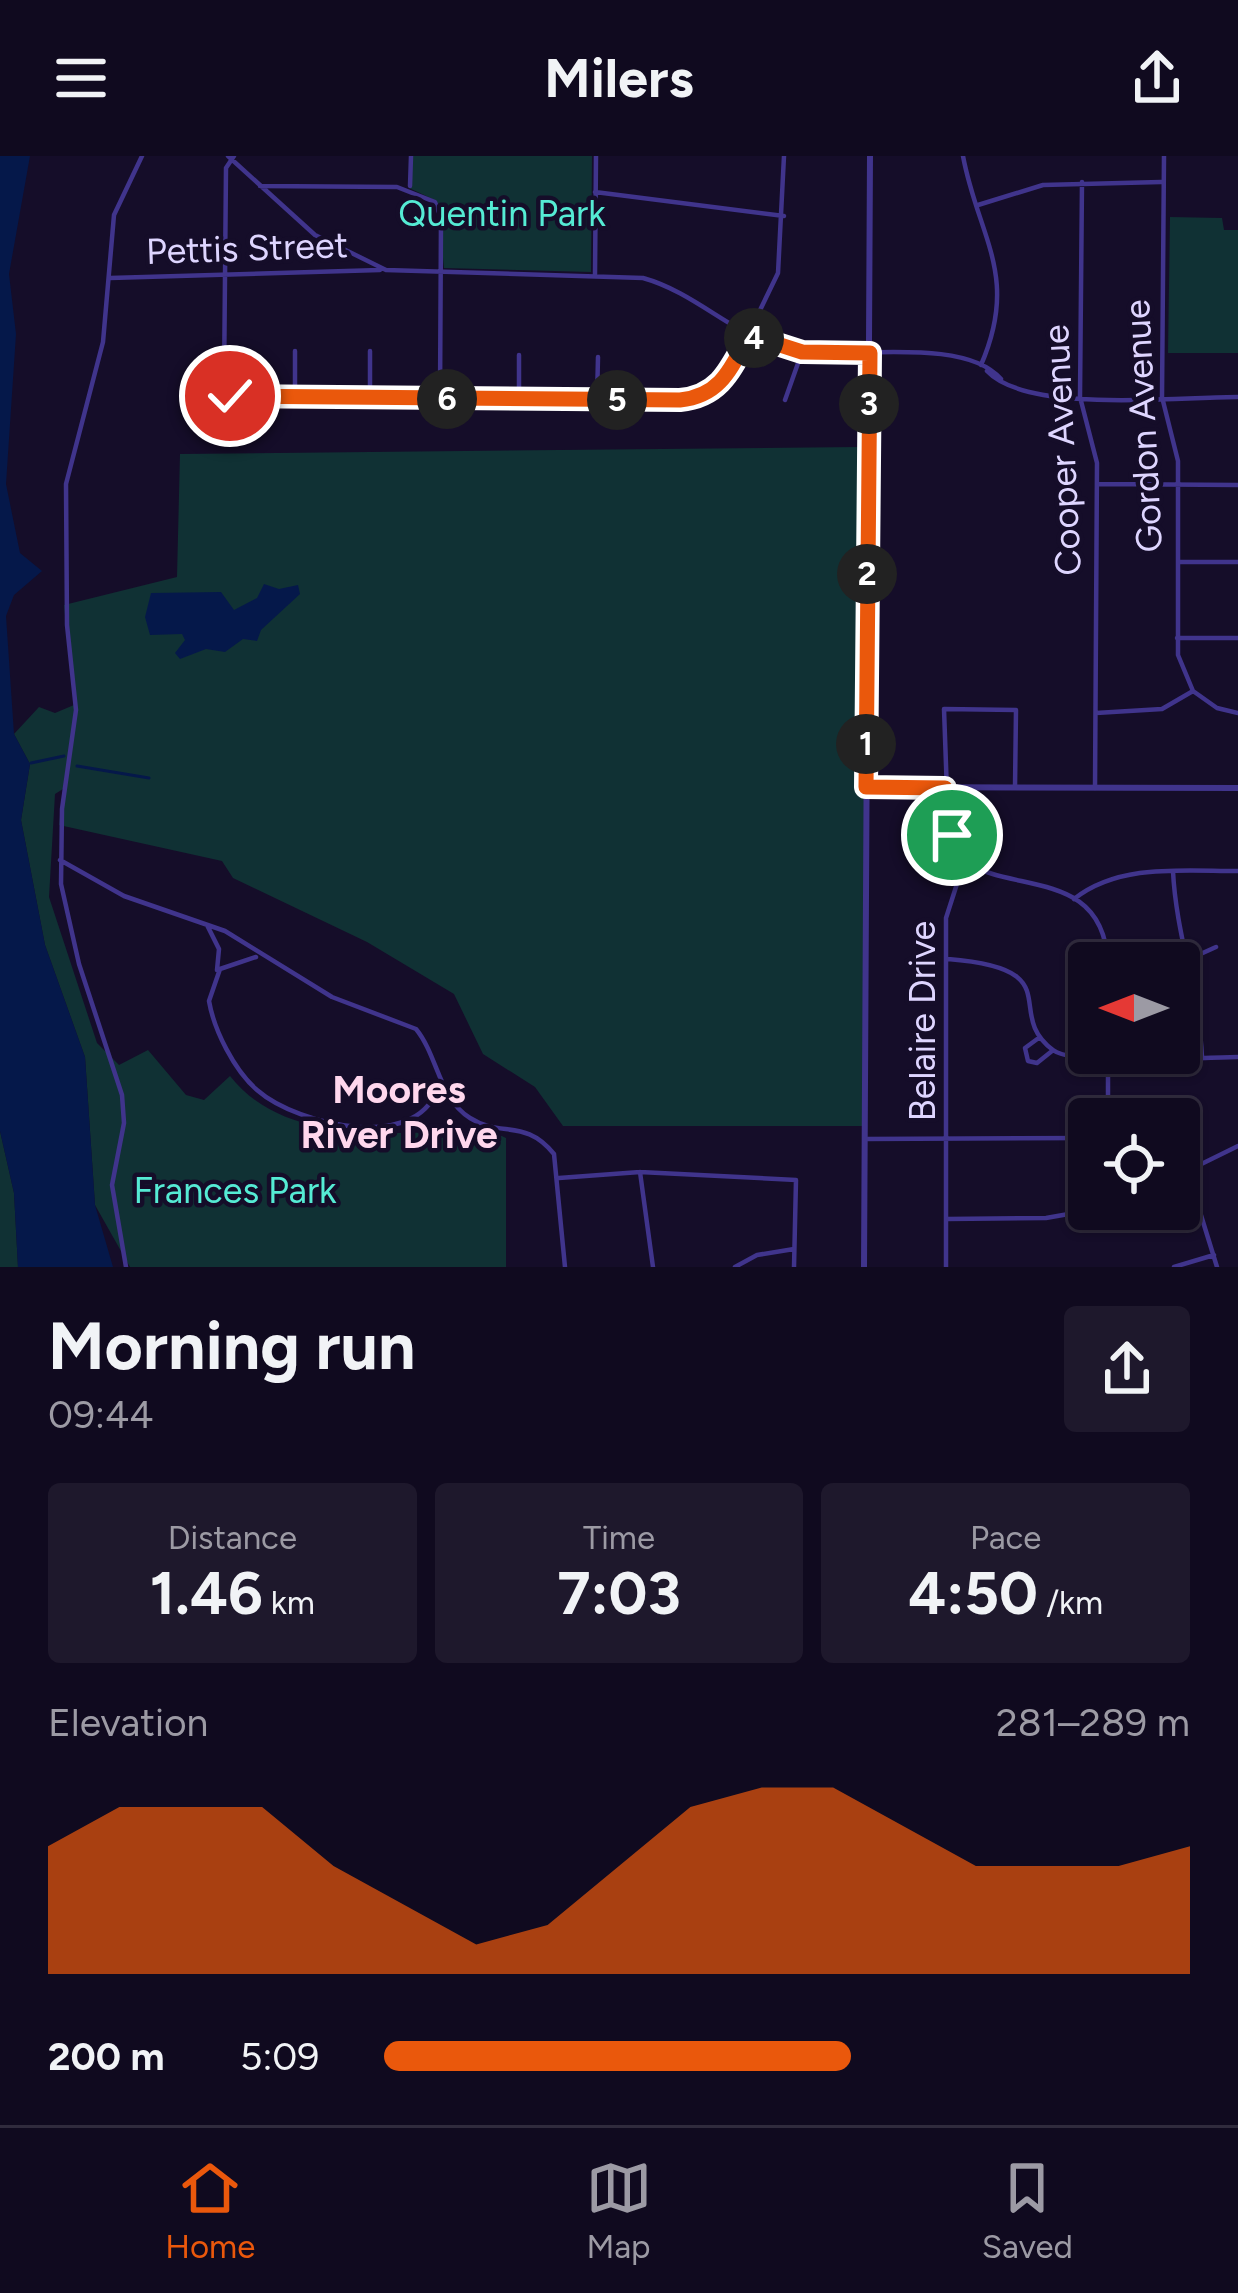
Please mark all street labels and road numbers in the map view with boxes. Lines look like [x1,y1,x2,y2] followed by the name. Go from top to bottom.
[145,223,349,273] street label: Pettis Street
[1115,298,1171,554] street label: Gordon Avenue
[1034,323,1090,577] street label: Cooper Avenue
[901,921,944,1121] street label: Belaire Drive

